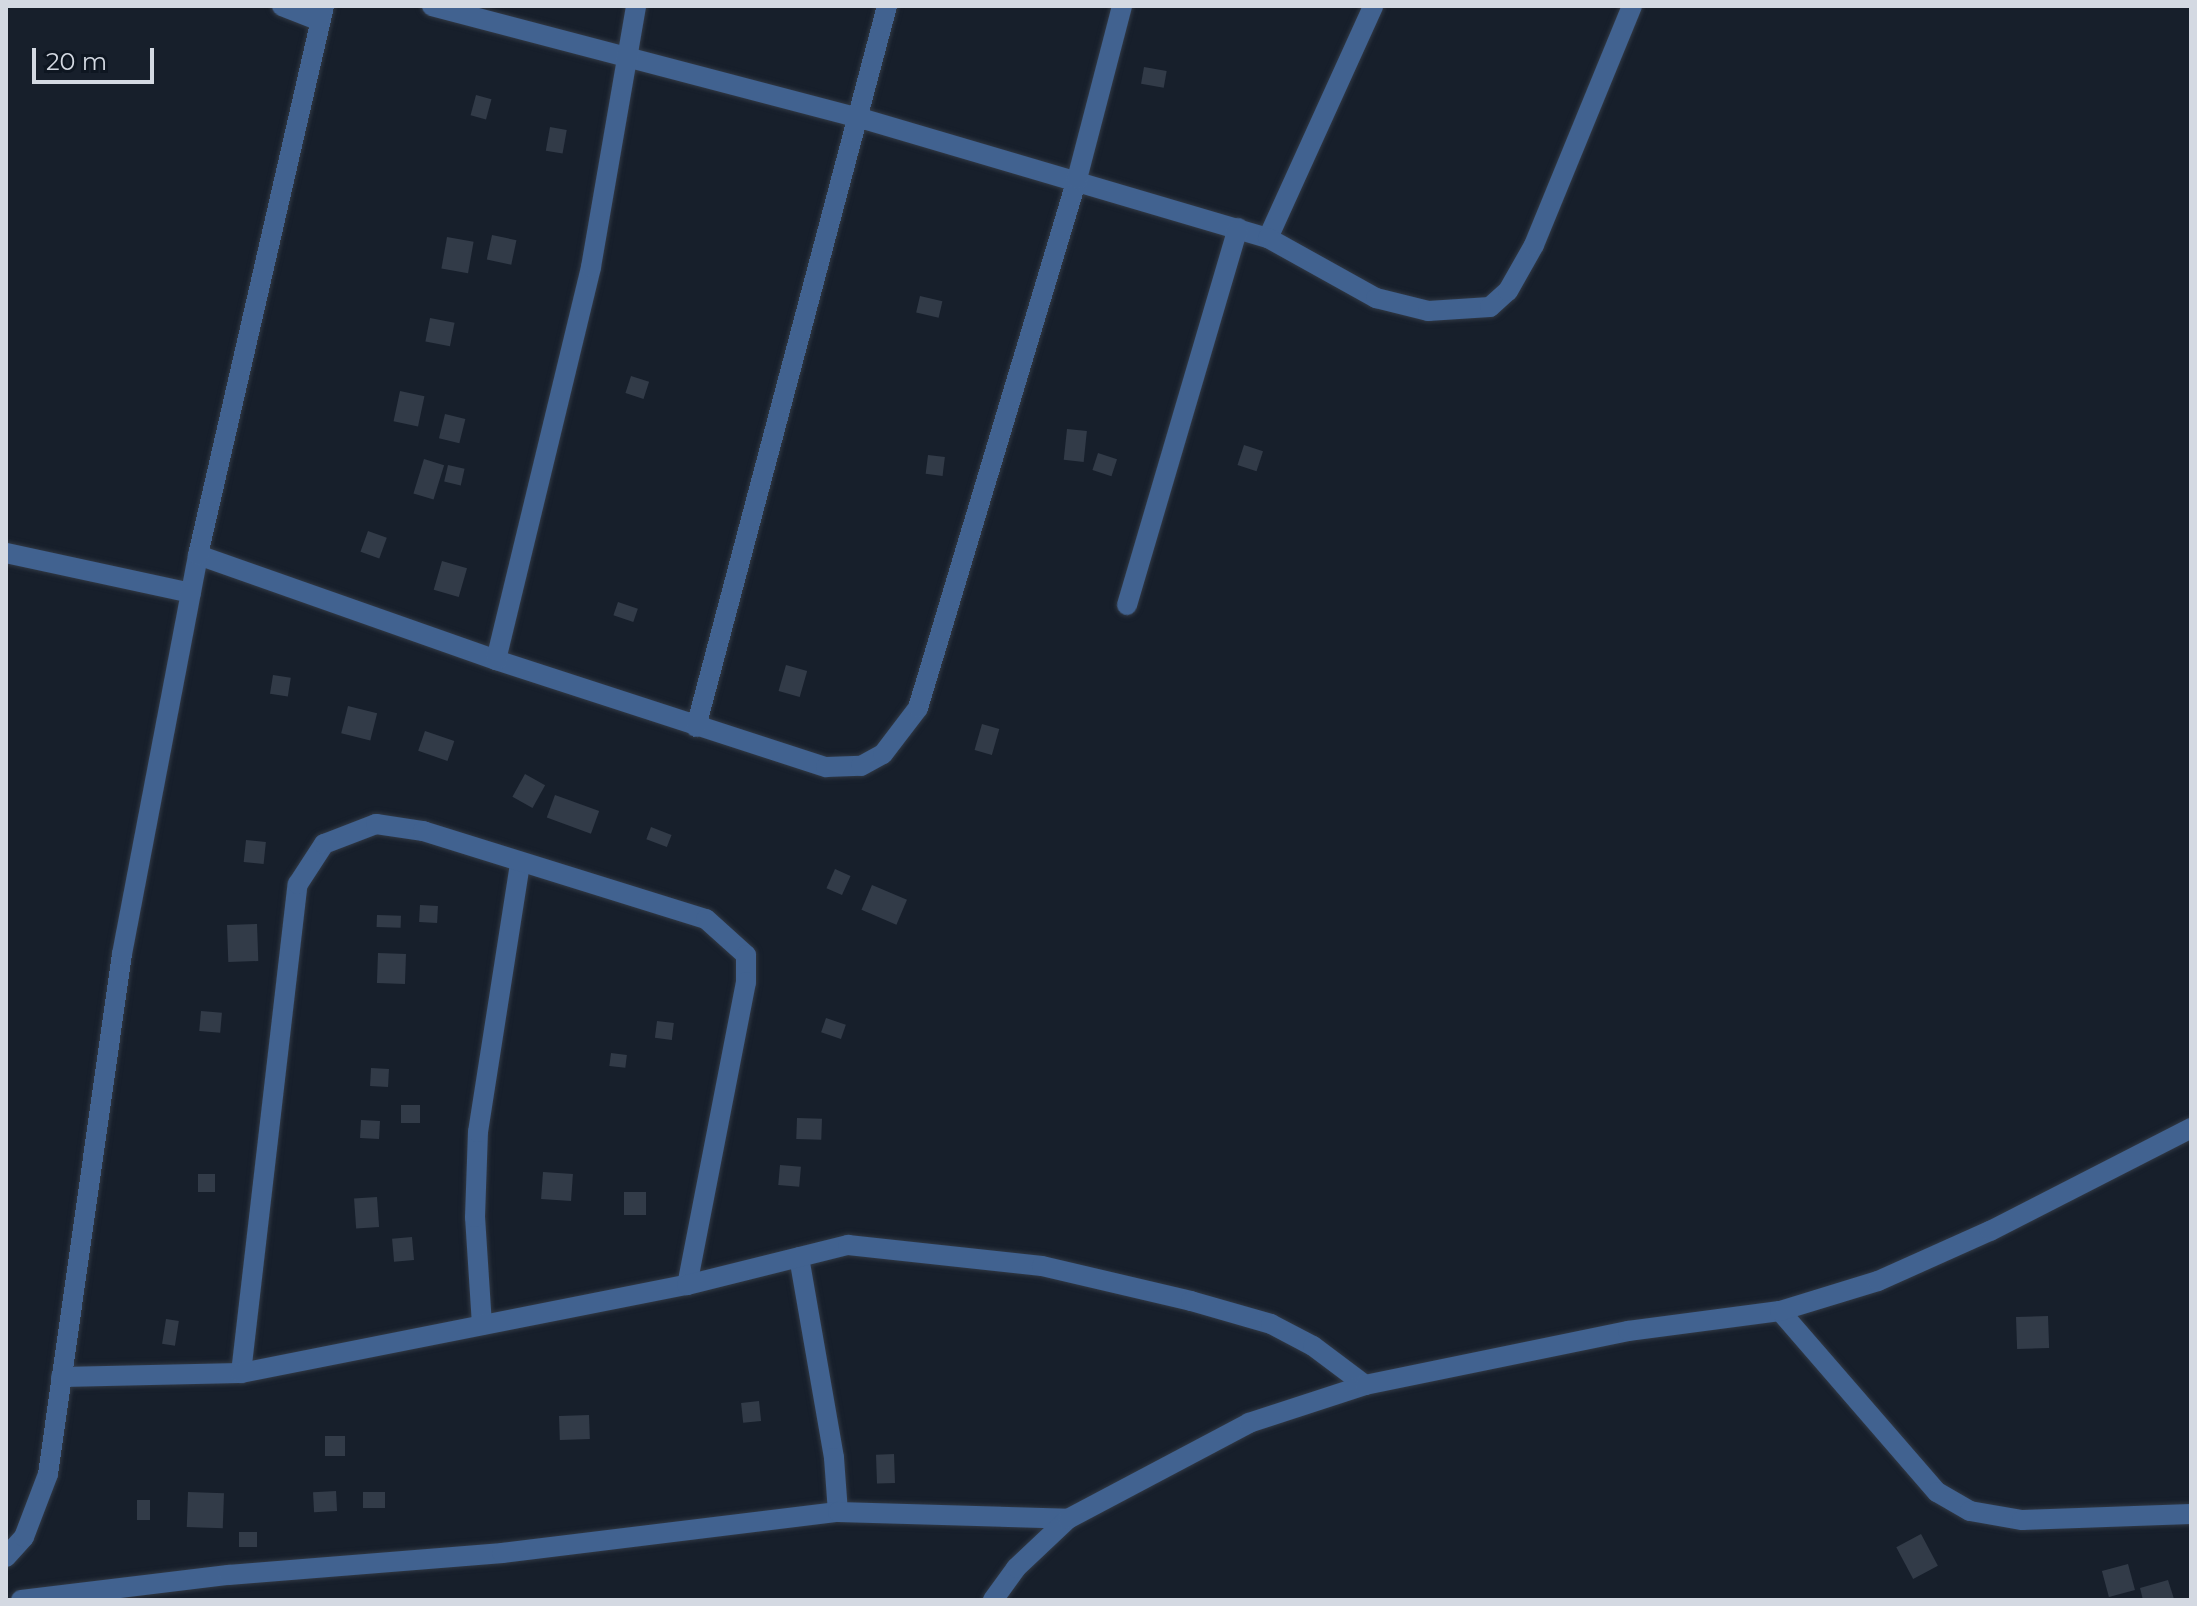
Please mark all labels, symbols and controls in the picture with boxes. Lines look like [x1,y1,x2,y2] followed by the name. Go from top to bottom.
[36,32,158,82] scale bar
[46,47,107,76] text: 20 m

